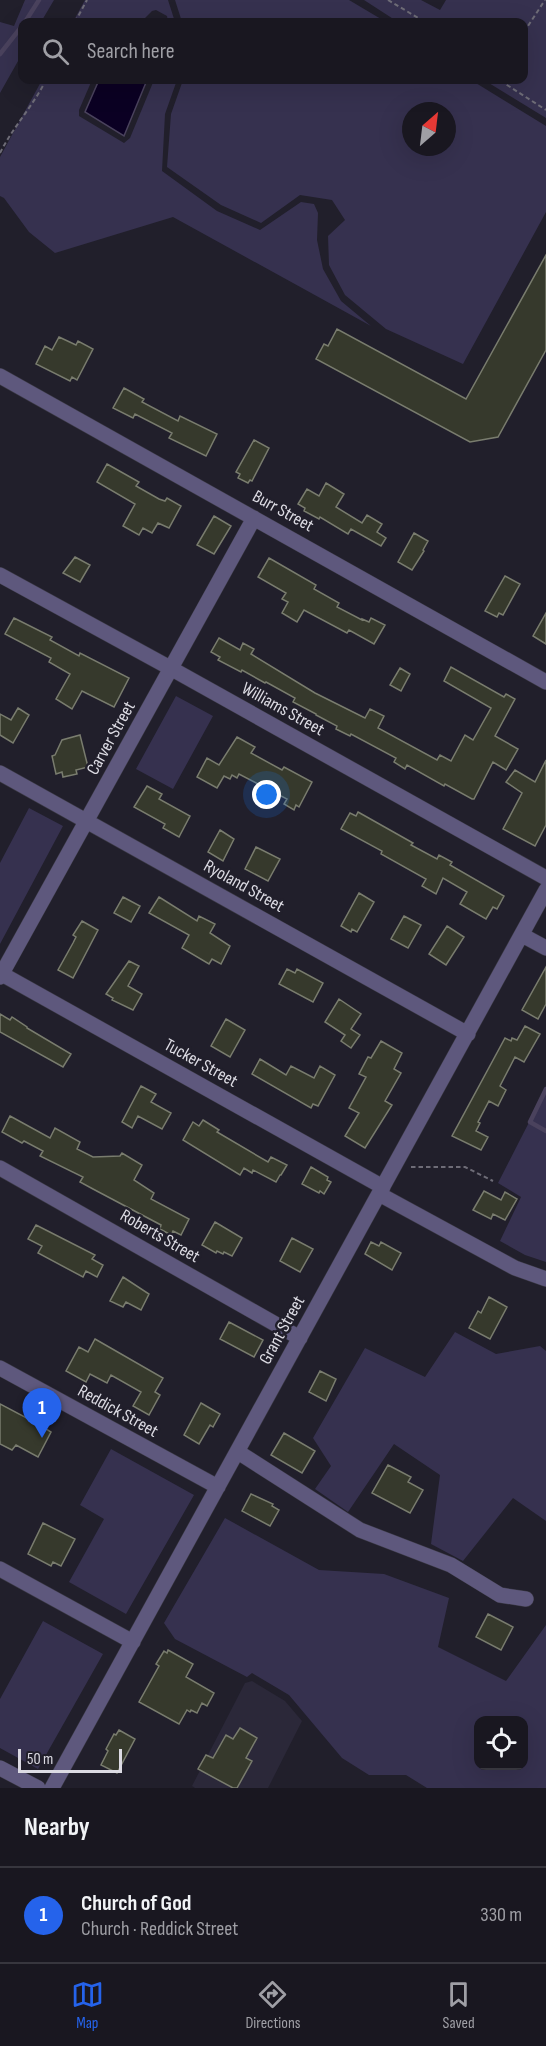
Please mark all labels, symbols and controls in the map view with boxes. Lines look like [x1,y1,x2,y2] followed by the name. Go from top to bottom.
[18,18,528,84] search box
[39,35,72,68] icon: search
[87,38,174,65] text: Search here
[402,102,456,156] north arrow
[249,486,318,537] street label: Burr Street
[238,678,328,741] street label: Williams Street
[82,697,140,778] street label: Carver Street
[252,780,281,809] your location
[200,855,288,917] street label: Ryoland Street
[161,1034,242,1092] street label: Tucker Street
[117,1205,204,1267] street label: Roberts Street
[255,1292,310,1368] street label: Grant Street
[74,1380,162,1442] street label: Reddick Street
[22,1388,62,1438] pin: 1
[474,1716,528,1770] map controls
[474,1716,528,1770] button: locate
[18,1746,122,1774] scale bar
[27,1750,53,1769] text: 50 m
[24,1812,90,1843] text: Nearby
[81,1890,191,1917] text: Church of God
[40,1903,47,1927] text: 1
[480,1903,522,1927] text: 330 m
[81,1917,238,1941] text: Church · Reddick Street
[71,1978,104,2033] tab: Map
[245,1978,301,2033] tab: Directions
[442,1978,475,2033] tab: Saved

